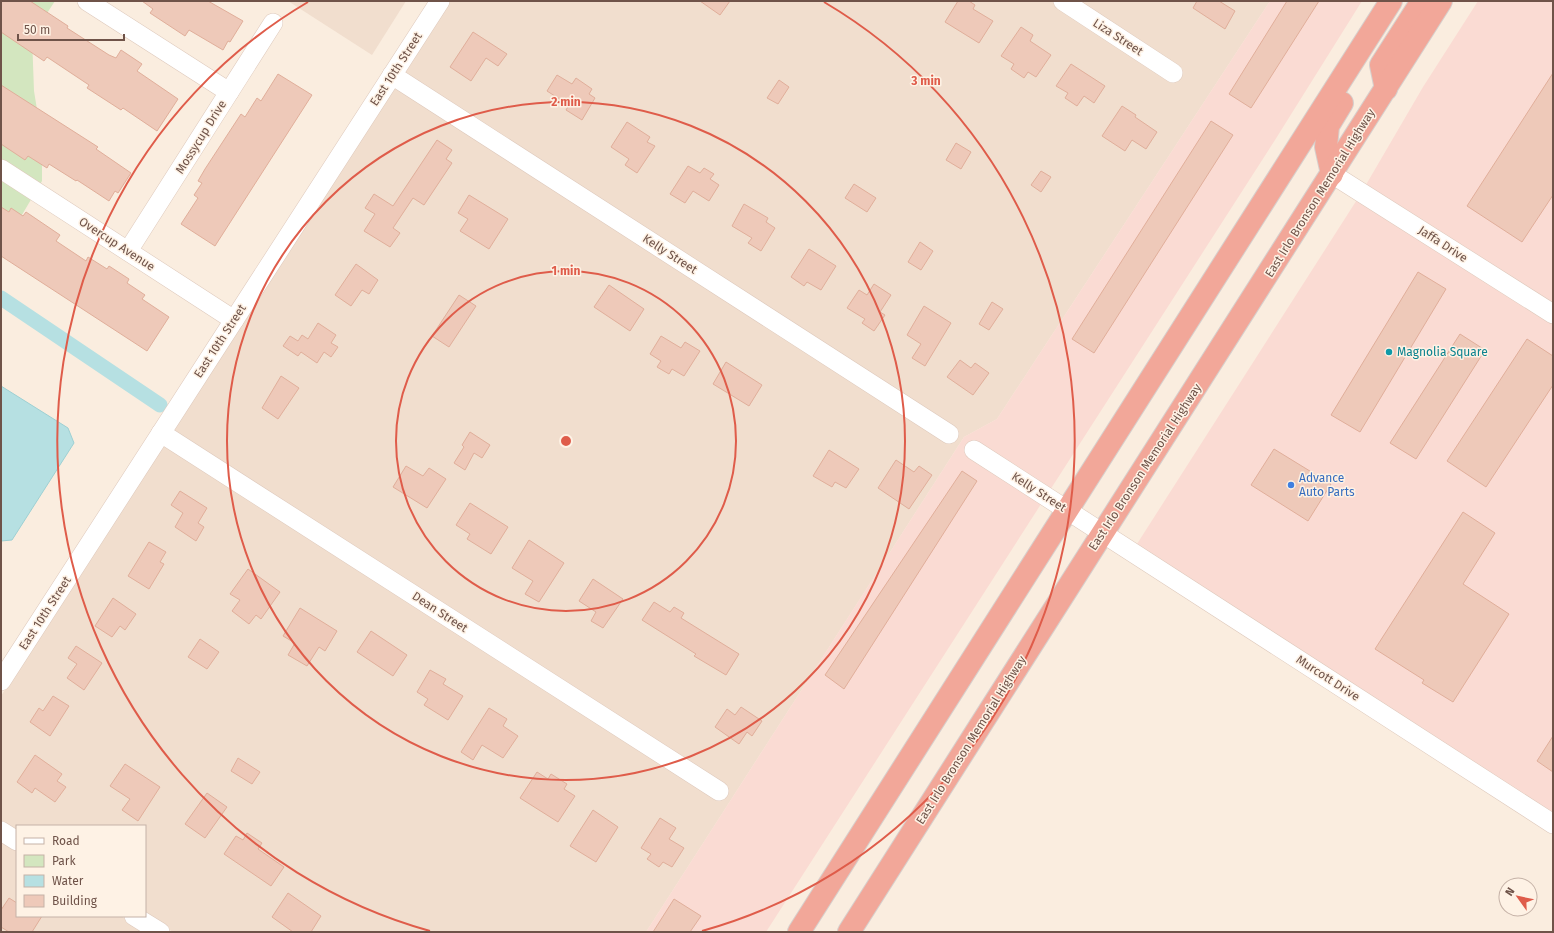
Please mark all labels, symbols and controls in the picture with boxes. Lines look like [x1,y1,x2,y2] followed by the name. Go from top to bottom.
[18,16,124,42] scale bar
[1090,16,1146,59] street label: Liza Street
[24,23,50,37] text: 50 m
[367,29,425,108] street label: East 10th Street
[910,74,941,88] text: 3 min
[551,95,581,109] text: 2 min
[173,98,229,176] street label: Mossycup Drive
[1262,106,1378,280] street label: East Irlo Bronson Memorial Highway
[76,214,158,274] street label: Overcup Avenue
[1416,223,1470,265] street label: Jaffa Drive
[640,231,700,277] street label: Kelly Street
[552,264,580,278] text: 1 min
[191,301,249,380] street label: East 10th Street
[1397,345,1488,359] place label: Magnolia Square
[1384,347,1394,357] marker: Magnolia Square
[1086,381,1204,553] street label: East Irlo Bronson Memorial Highway
[559,434,573,448] centre of rings
[1009,469,1069,515] street label: Kelly Street
[1299,471,1355,499] place label: Advance Auto Parts
[1286,480,1296,490] marker: Advance Auto Parts
[16,573,74,652] street label: East 10th Street
[410,589,471,636] street label: Dean Street
[1294,652,1362,704] street label: Murcott Drive
[913,653,1029,827] street label: East Irlo Bronson Memorial Highway
[16,825,146,917] legend
[52,834,80,848] text: Road
[52,854,76,868] text: Park
[52,874,84,888] text: Water
[1498,877,1538,917] north arrow
[1503,885,1517,898] text: N
[52,894,98,908] text: Building

